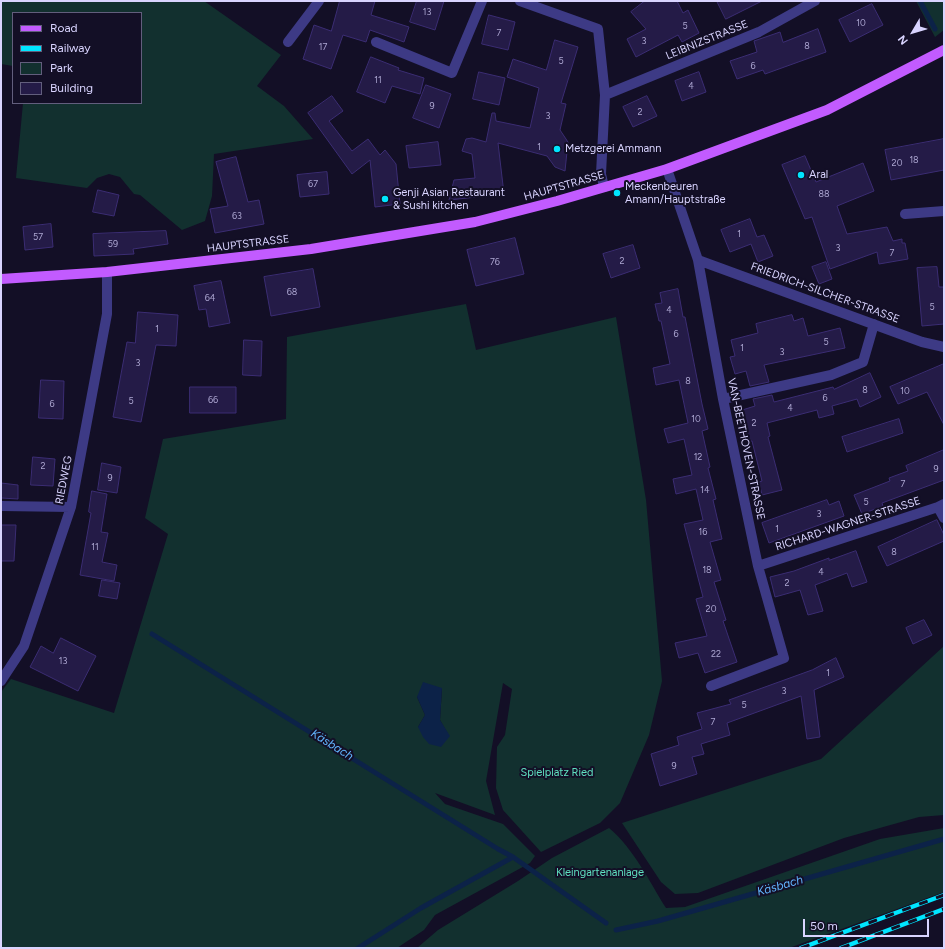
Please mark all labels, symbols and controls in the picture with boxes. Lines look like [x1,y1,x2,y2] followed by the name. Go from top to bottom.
[423,7,431,17] house number: 13
[12,12,142,104] legend
[893,12,933,52] north arrow
[664,17,750,63] street label: LEIBNIZSTRASSE
[856,18,866,28] house number: 10
[50,21,78,35] text: Road
[682,21,688,31] house number: 5
[497,28,501,38] house number: 7
[895,32,911,47] text: N
[642,36,646,46] house number: 3
[50,41,91,55] text: Railway
[804,41,810,51] house number: 8
[319,42,327,52] house number: 17
[558,56,564,66] house number: 5
[50,61,73,75] text: Park
[750,61,756,71] house number: 6
[374,75,382,85] house number: 11
[50,81,93,95] text: Building
[688,81,694,91] house number: 4
[429,101,435,111] house number: 9
[637,107,643,117] house number: 2
[546,111,550,121] house number: 3
[537,142,541,152] house number: 1
[565,142,661,156] place label: Metzgerei Ammann
[552,144,562,154] marker: Metzgerei Ammann
[909,155,919,165] house number: 18
[892,158,902,168] house number: 20
[522,168,606,204] street label: HAUPTSTRASSE
[809,168,828,182] place label: Aral
[796,170,806,180] marker: Aral
[308,179,318,189] house number: 67
[625,180,725,206] place label: Meckenbeuren Amann/Hauptstraße
[393,186,505,212] place label: Genji Asian Restaurant & Sushi kitchen
[612,188,622,198] marker: Meckenbeuren Amann/Hauptstraße
[818,189,830,199] house number: 88
[380,194,390,204] marker: Genji Asian Restaurant & Sushi kitchen
[232,211,242,221] house number: 63
[737,229,741,239] house number: 1
[33,232,43,242] house number: 57
[206,232,290,256] street label: HAUPTSTRASSE
[108,239,118,249] house number: 59
[836,243,840,253] house number: 3
[890,248,894,258] house number: 7
[619,256,625,266] house number: 2
[490,257,500,267] house number: 76
[749,260,901,326] street label: FRIEDRICH-SILCHER-STRASSE
[287,287,297,297] house number: 68
[205,293,215,303] house number: 64
[929,302,935,312] house number: 5
[666,305,672,315] house number: 4
[155,324,159,334] house number: 1
[673,329,679,339] house number: 6
[823,337,829,347] house number: 5
[740,343,744,353] house number: 1
[780,347,784,357] house number: 3
[136,358,140,368] house number: 3
[685,376,691,386] house number: 8
[725,377,767,521] street label: VAN-BEETHOVEN-STRASSE
[862,385,868,395] house number: 8
[900,386,910,396] house number: 10
[822,393,828,403] house number: 6
[208,395,218,405] house number: 66
[128,396,134,406] house number: 5
[49,399,55,409] house number: 6
[787,403,793,413] house number: 4
[691,414,701,424] house number: 10
[751,418,757,428] house number: 2
[694,452,702,462] house number: 12
[53,455,75,505] street label: RIEDWEG
[40,461,46,471] house number: 2
[933,464,939,474] house number: 9
[107,473,113,483] house number: 9
[901,479,905,489] house number: 7
[700,485,710,495] house number: 14
[774,494,922,554] street label: RICHARD-WAGNER-STRASSE
[863,497,869,507] house number: 5
[817,509,821,519] house number: 3
[775,524,779,534] house number: 1
[699,527,707,537] house number: 16
[91,542,99,552] house number: 11
[891,547,897,557] house number: 8
[702,565,712,575] house number: 18
[818,567,824,577] house number: 4
[784,578,790,588] house number: 2
[706,604,716,614] house number: 20
[711,649,721,659] house number: 22
[59,656,67,666] house number: 13
[826,668,830,678] house number: 1
[782,686,786,696] house number: 3
[741,700,747,710] house number: 5
[711,717,715,727] house number: 7
[308,726,356,764] water label: Käsbach
[671,761,677,771] house number: 9
[521,766,593,780] park label: Spielplatz Ried
[556,866,644,880] park label: Kleingartenanlage
[755,873,805,899] water label: Käsbach
[805,911,931,937] scale bar
[810,919,838,933] text: 50 m

